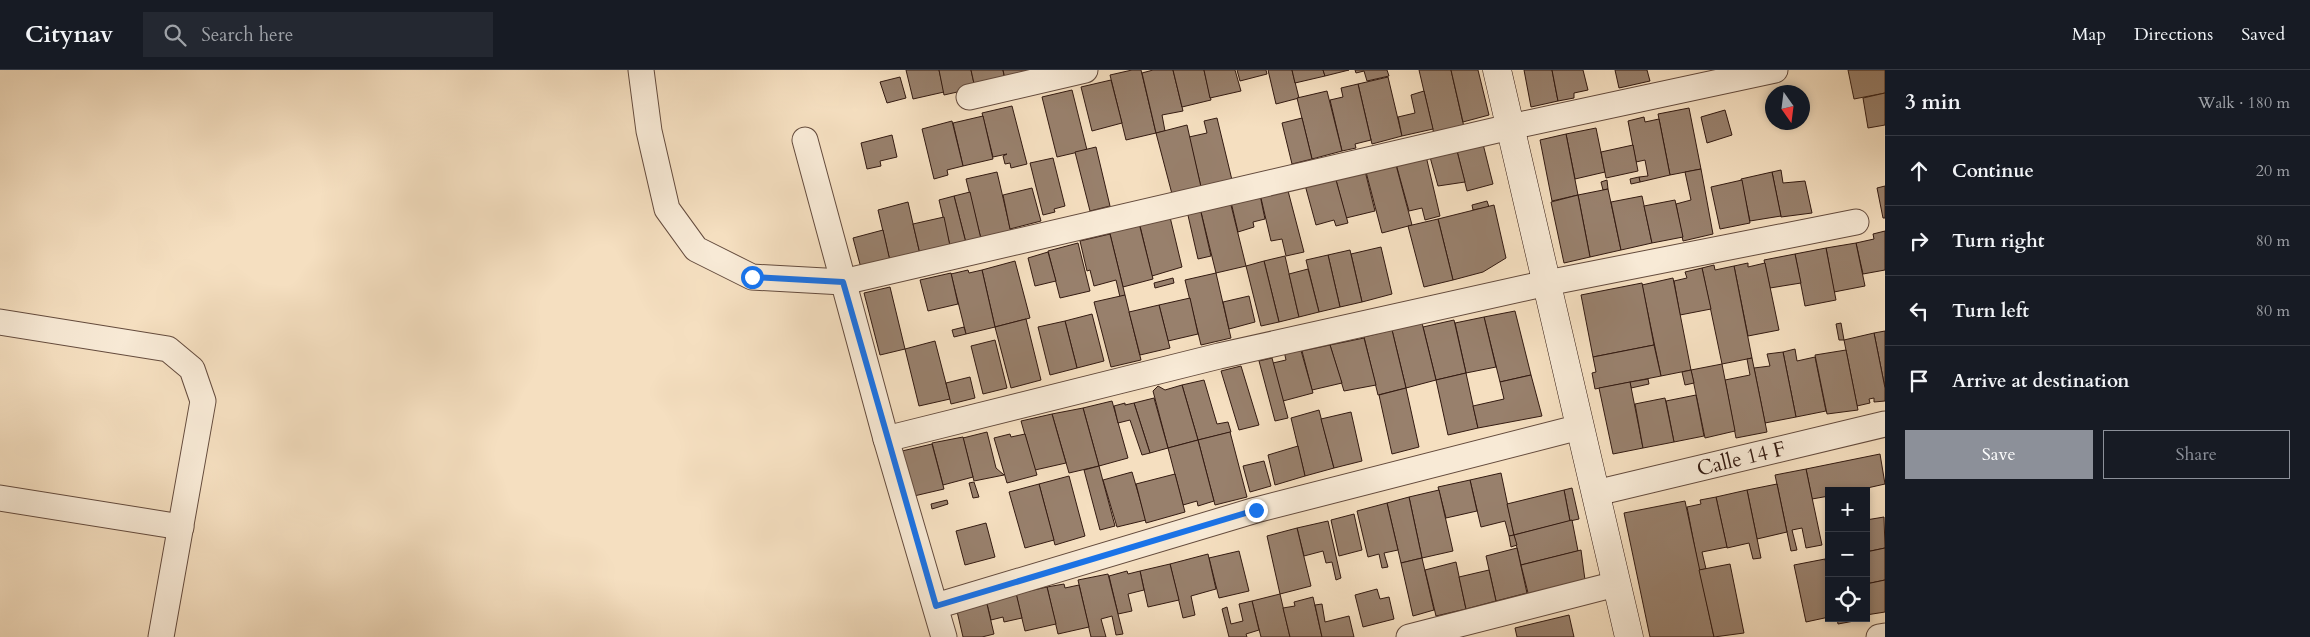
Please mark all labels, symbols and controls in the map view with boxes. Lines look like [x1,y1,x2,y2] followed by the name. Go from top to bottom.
[143,12,493,57] search box
[25,18,113,51] text: Citynav
[161,21,189,49] icon: search
[201,22,293,48] text: Search here
[2072,22,2106,47] text: Map
[2134,22,2213,47] text: Directions
[2241,22,2285,47] text: Saved
[1765,85,1810,130] north arrow
[1905,88,1961,117] text: 3 min
[2198,92,2290,114] text: Walk · 180 m
[1905,157,1933,185] icon: ahead
[1952,158,2034,184] text: Continue
[2256,160,2290,182] text: 20 m
[1905,227,1933,255] icon: right
[1952,228,2044,254] text: Turn right
[2256,230,2290,252] text: 80 m
[741,266,764,289] route start
[1905,297,1933,325] icon: left
[1952,298,2029,324] text: Turn left
[2256,300,2290,322] text: 80 m
[1905,367,1933,395] icon: arrive
[1952,368,2129,394] text: Arrive at destination
[1905,430,2093,479] button: Save
[2103,430,2290,479] button: Share
[1694,434,1788,483] street label: Calle 14 F
[1825,487,1870,622] map controls
[1825,487,1870,532] button: +
[1245,499,1268,522] route end
[1825,532,1870,577] button: −
[1825,577,1870,622] button: locate

